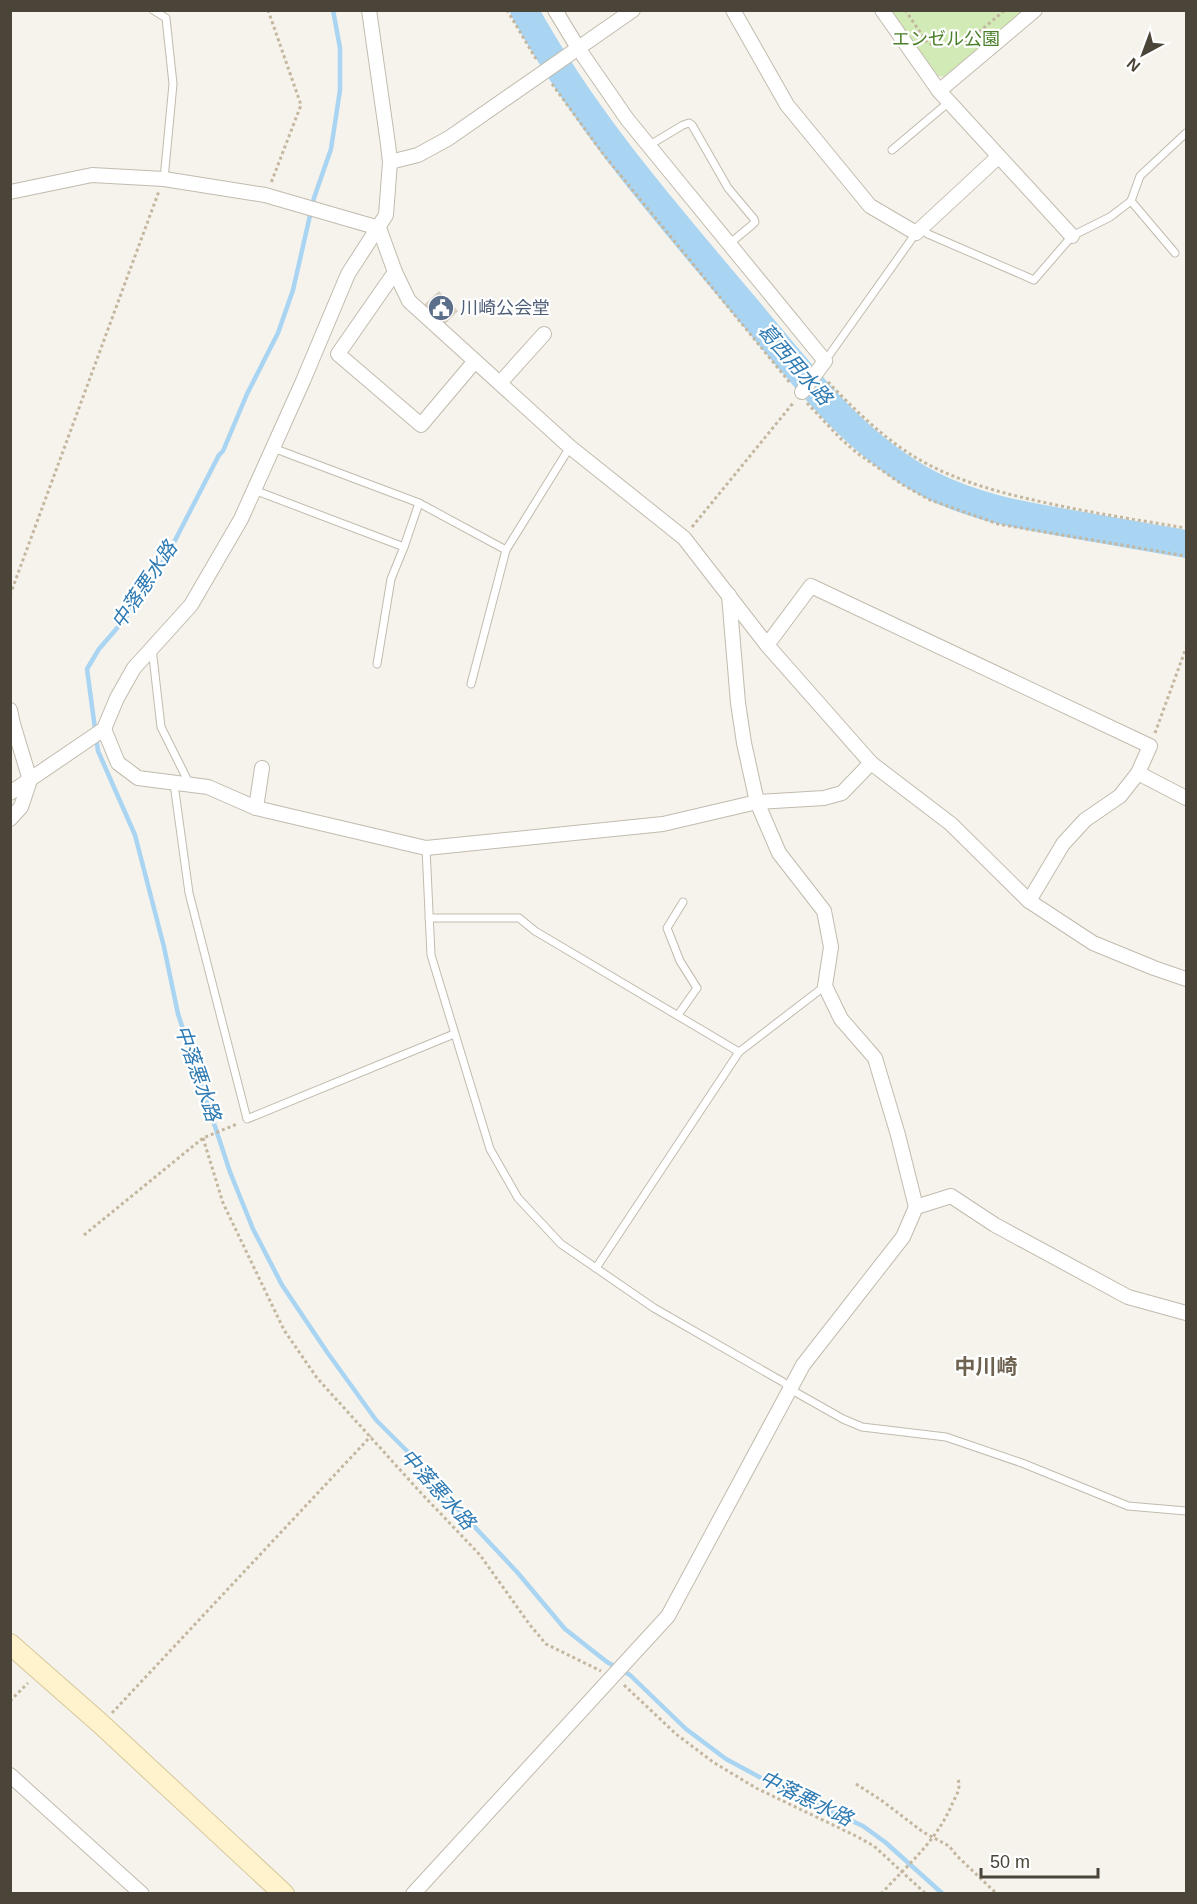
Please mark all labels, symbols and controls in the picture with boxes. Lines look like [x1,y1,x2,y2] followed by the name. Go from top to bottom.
[1113,24,1173,84] north arrow
[892,29,1000,49] park label: エンゼル公園
[1124,55,1143,75] text: N
[426,293,456,323] public building icon: 川崎公会堂
[460,298,550,318] place label: 川崎公会堂
[754,319,837,410] water label: 葛西用水路
[107,536,182,633] water label: 中落悪水路
[171,1022,225,1126] water label: 中落悪水路
[955,1355,1018,1378] district label: 中川崎
[396,1444,481,1535] water label: 中落悪水路
[756,1766,858,1831] water label: 中落悪水路
[981,1841,1098,1879] scale bar
[990,1852,1030,1872] text: 50 m

